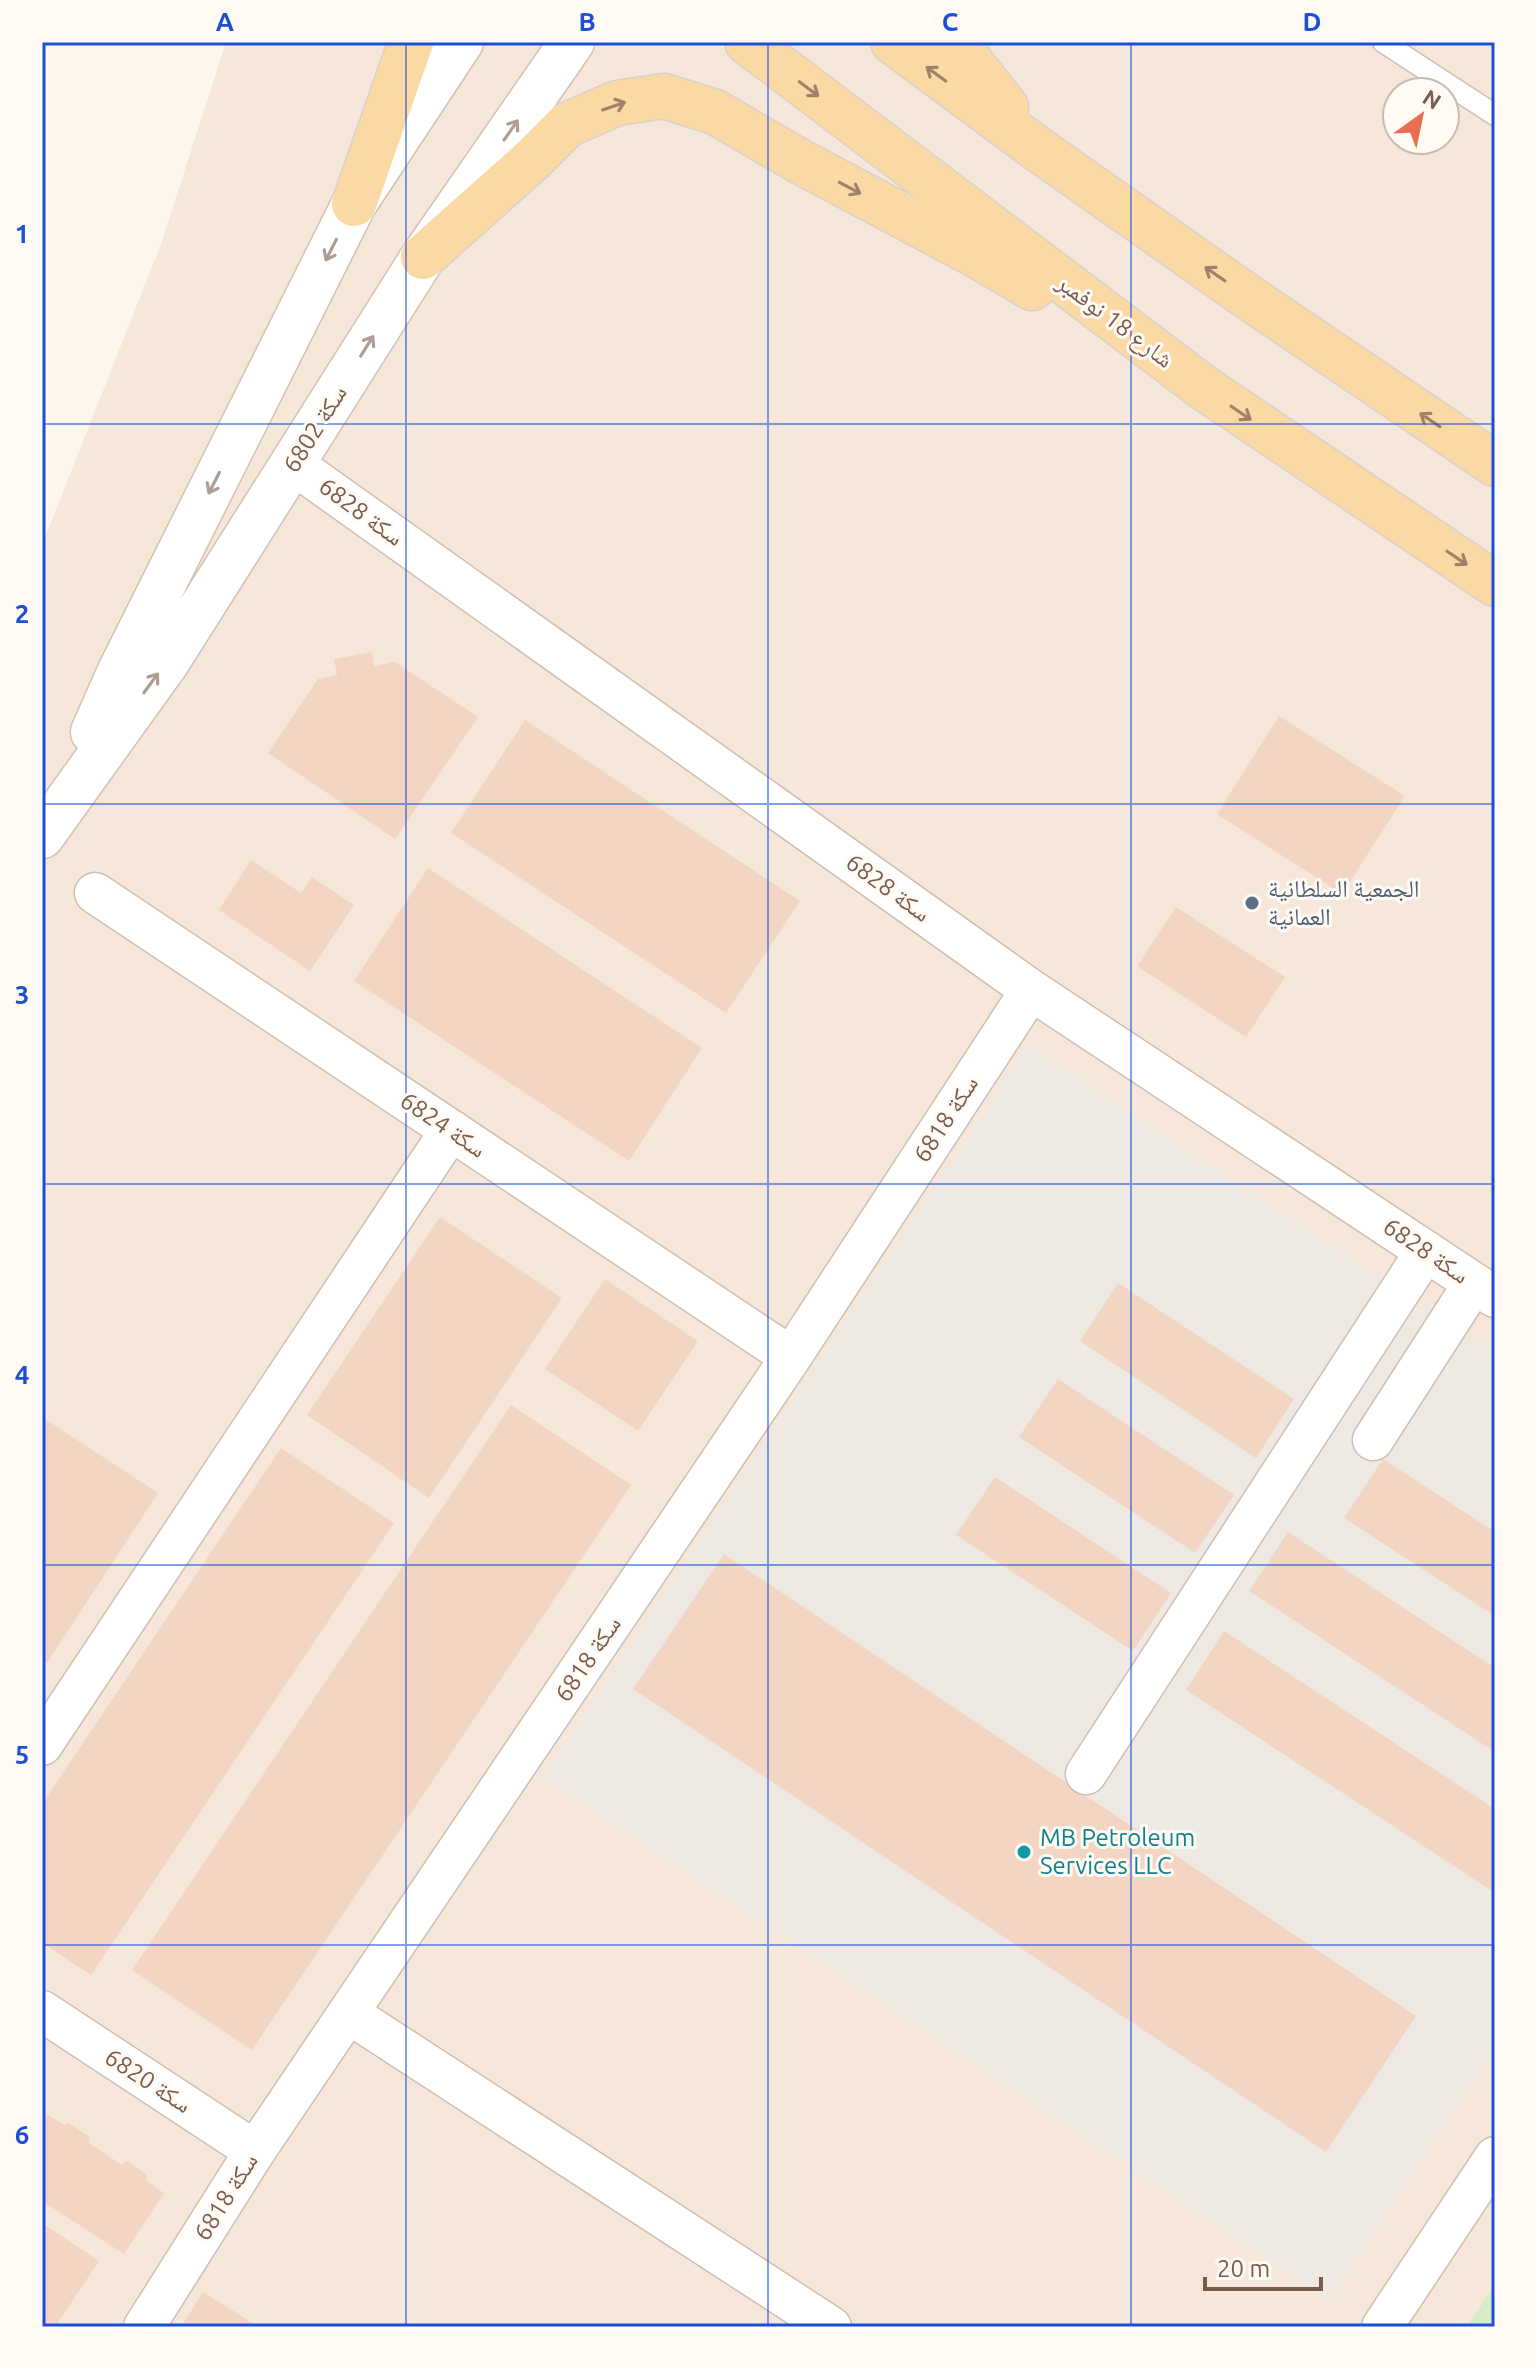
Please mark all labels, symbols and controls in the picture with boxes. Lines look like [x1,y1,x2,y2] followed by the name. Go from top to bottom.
[216,7,235,36] text: A
[578,7,596,36] text: B
[942,7,959,36] text: C
[1303,7,1321,36] text: D
[926,65,947,82] one-way arrow
[1381,76,1461,156] north arrow
[798,81,819,98] one-way arrow
[1418,84,1446,114] text: N
[601,97,626,112] one-way arrow
[503,119,519,142] one-way arrow
[837,181,861,197] one-way arrow
[15,219,29,248] text: 1
[323,238,338,262] one-way arrow
[1205,266,1227,282] one-way arrow
[1050,268,1179,375] street label: شارع 18 نوفمبر
[359,336,376,358] one-way arrow
[277,380,352,477] street label: سكة 6802
[1229,405,1252,421] one-way arrow
[1420,412,1442,429] one-way arrow
[206,470,222,494] one-way arrow
[314,472,409,551] street label: سكة 6828
[1445,550,1467,566] one-way arrow
[15,599,29,628] text: 2
[142,673,159,694] one-way arrow
[841,848,936,927] street label: سكة 6828
[1268,875,1419,930] place label: الجمعية السلطانية العمانية
[1243,894,1261,912] marker: الجمعية السلطانية العمانية
[15,980,29,1009] text: 3
[908,1071,983,1167] street label: سكة 6818
[395,1086,491,1163] street label: سكة 6824
[1378,1212,1474,1289] street label: سكة 6828
[15,1360,29,1389] text: 4
[549,1611,626,1707] street label: سكة 6818
[15,1740,29,1769] text: 5
[1040,1824,1195,1879] place label: MB Petroleum Services LLC
[1015,1843,1033,1861] marker: MB Petroleum Services LLC
[100,2043,196,2118] street label: سكة 6820
[15,2120,29,2149] text: 6
[188,2148,263,2245] street label: سكة 6818
[1205,2241,1321,2291] scale bar
[1217,2255,1270,2282] text: 20 m

